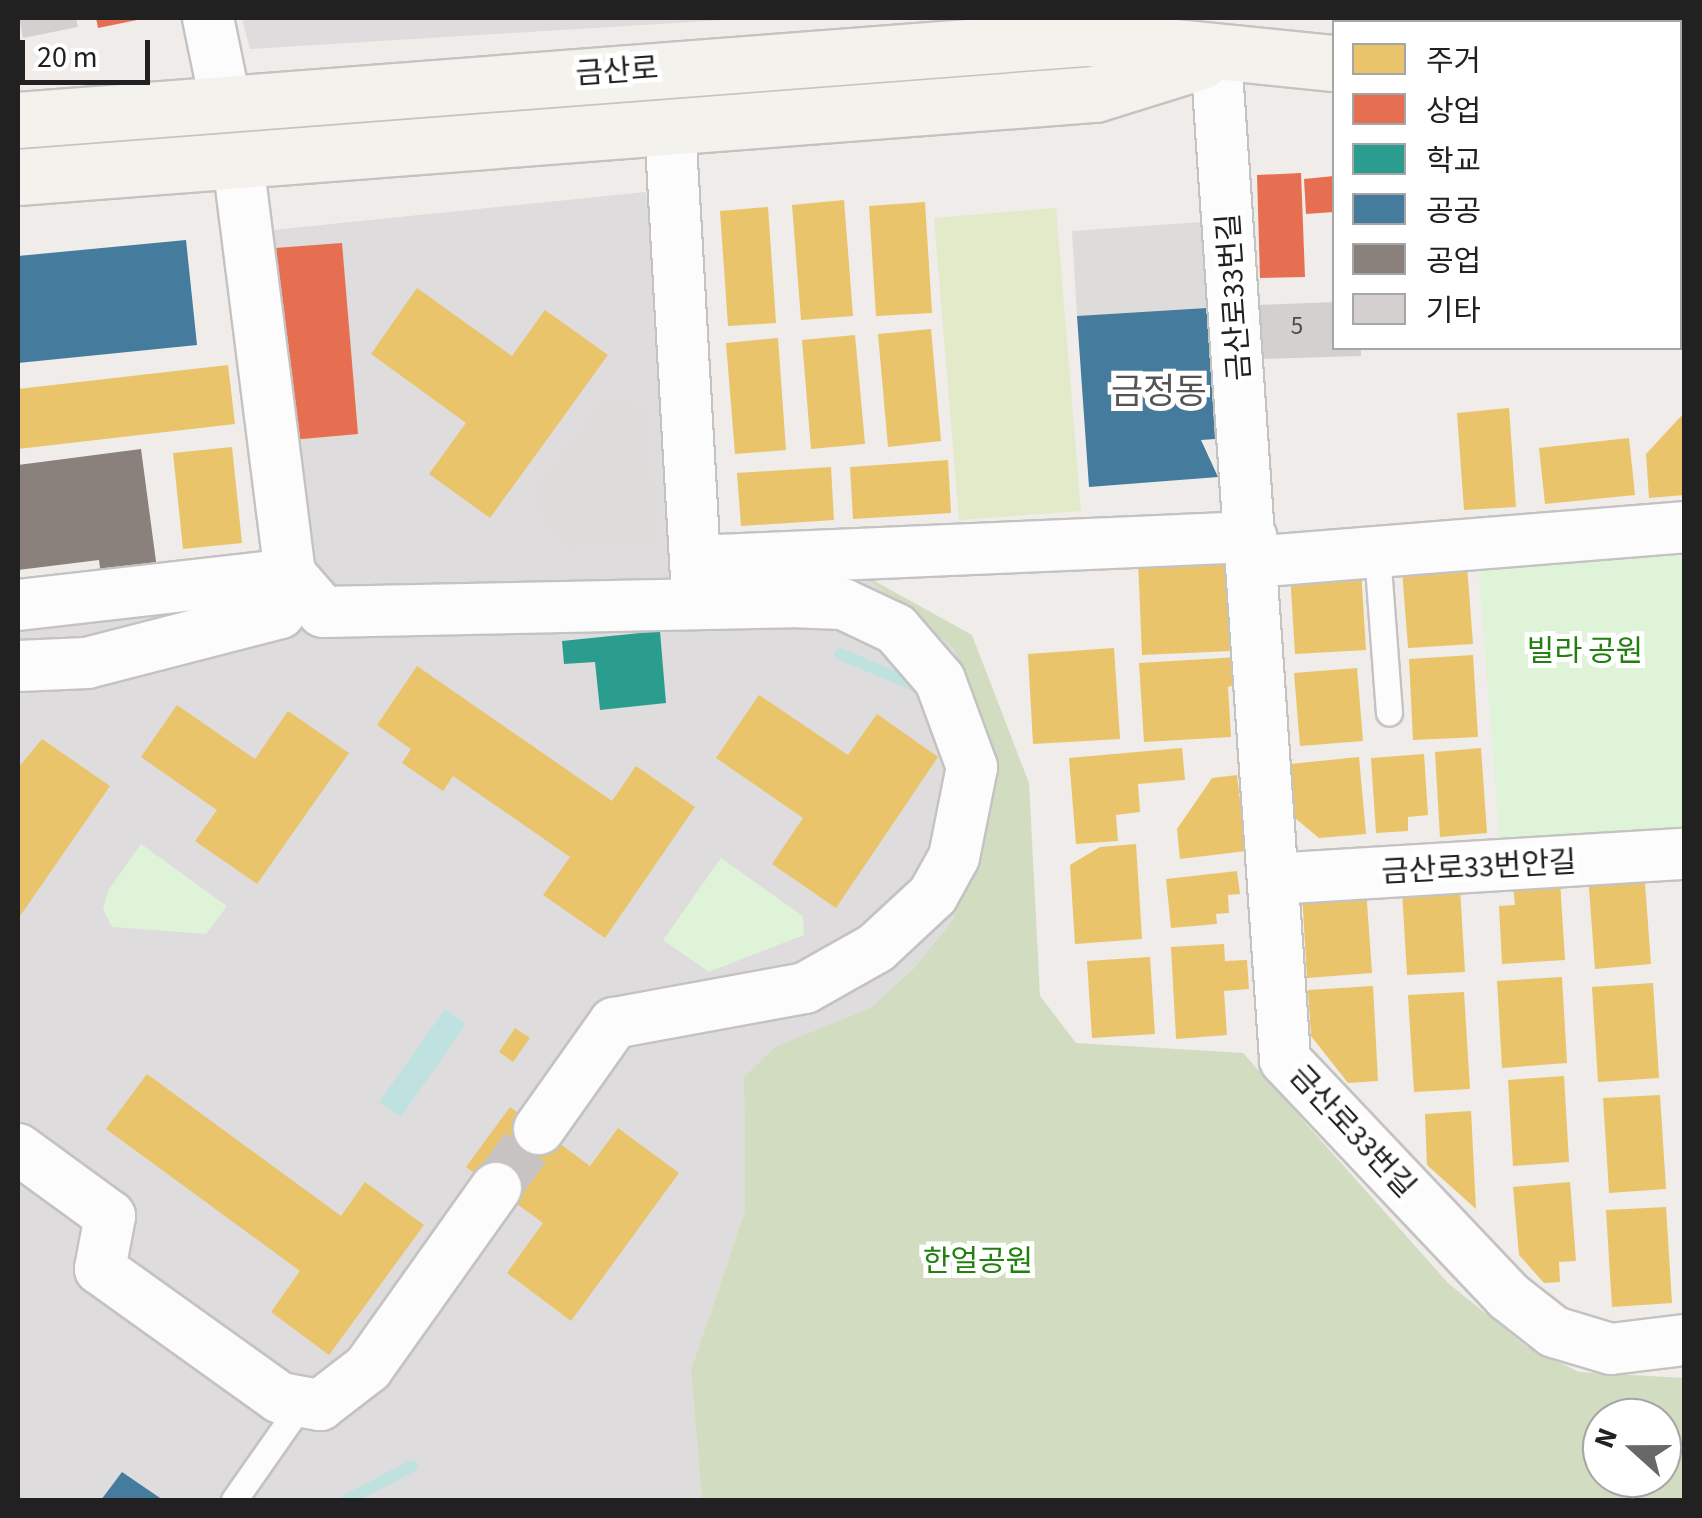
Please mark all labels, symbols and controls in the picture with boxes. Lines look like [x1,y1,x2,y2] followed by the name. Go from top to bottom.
[25,20,155,82] scale bar
[1332,20,1682,350] legend
[37,36,98,79] text: 20 m
[1426,40,1481,83] text: 주거
[574,51,660,93] street label: 금산로
[1426,90,1481,133] text: 상업
[1426,140,1481,183] text: 학교
[1426,190,1481,233] text: 공공
[1211,212,1259,382] street label: 금산로33번길
[1426,240,1481,283] text: 공업
[1426,290,1481,333] text: 기타
[1291,311,1303,341] house number: 5
[1111,371,1207,413] district label: 금정동
[1527,634,1643,670] park label: 빌라 공원
[1380,845,1578,891] street label: 금산로33번안길
[1282,1058,1422,1206] street label: 금산로33번길
[923,1244,1033,1280] park label: 한얼공원
[1582,1398,1682,1498] north arrow
[1584,1422,1628,1454] text: N

